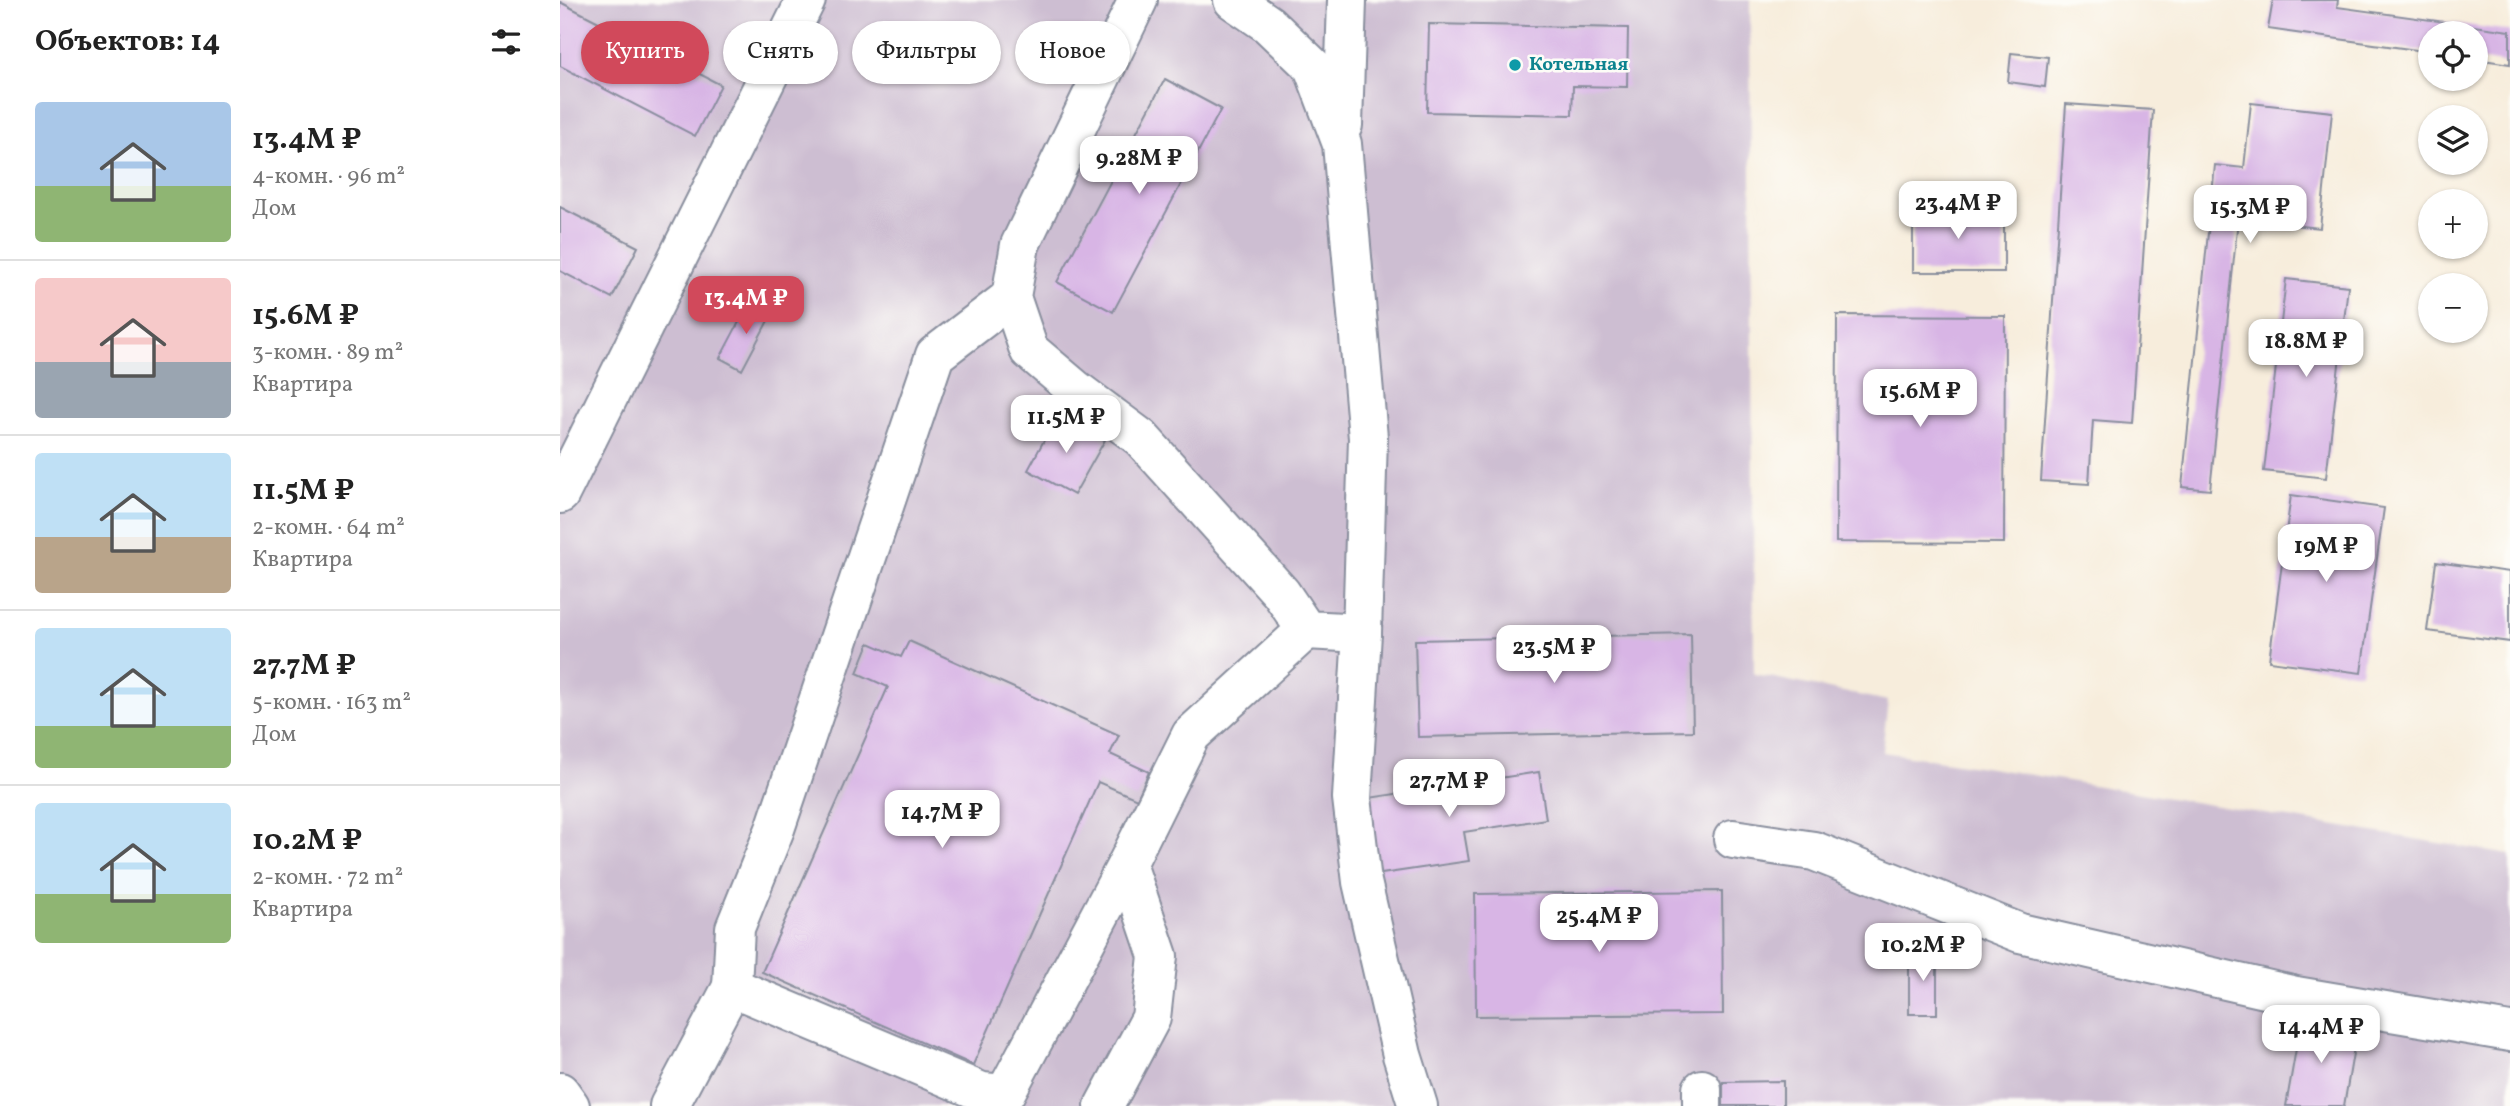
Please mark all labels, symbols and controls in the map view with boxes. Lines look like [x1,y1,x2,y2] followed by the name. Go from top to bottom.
[35,21,220,63] text: Объектов: 14
[581,21,709,84] chip: Купить
[723,21,838,84] chip: Снять
[852,21,1001,84] chip: Фильтры
[1015,21,1130,84] chip: Новое
[2418,21,2488,343] map controls
[2418,21,2488,91] button: locate
[487,23,525,61] icon: filters
[1529,52,1628,78] place label: Котельная
[1507,57,1523,73] marker: Котельная
[2418,105,2488,175] button: layers
[252,119,362,161] text: 13.4M ₽
[91,130,175,214] icon: home
[1074,136,1204,196] pin: 9.28M ₽
[1096,143,1182,175] text: 9.28M ₽
[252,161,405,193] text: 4-комн. · 96 m²
[1893,182,2023,241] pin: 23.4M ₽
[2185,186,2315,245] pin: 15.3M ₽
[1915,188,2001,220] text: 23.4M ₽
[2418,189,2488,259] button: +
[2210,192,2290,224] text: 15.3M ₽
[252,193,296,225] text: Дом
[2418,273,2488,343] button: −
[681,276,811,336] pin: 13.4M ₽
[704,283,788,315] text: 13.4M ₽
[252,295,359,337] text: 15.6M ₽
[91,306,175,390] icon: home
[2241,320,2371,379] pin: 18.8M ₽
[2264,326,2348,358] text: 18.8M ₽
[252,337,403,369] text: 3-комн. · 89 m²
[252,369,353,401] text: Квартира
[1855,370,1985,429] pin: 15.6M ₽
[1879,376,1961,408] text: 15.6M ₽
[1001,396,1131,455] pin: 11.5M ₽
[1027,402,1105,434] text: 11.5M ₽
[252,470,354,512] text: 11.5M ₽
[91,481,175,565] icon: home
[252,512,405,544] text: 2-комн. · 64 m²
[2277,524,2375,584] pin: 19M ₽
[2294,531,2358,563] text: 19M ₽
[252,544,353,576] text: Квартира
[1489,626,1619,685] pin: 23.5M ₽
[1512,632,1596,664] text: 23.5M ₽
[252,645,356,687] text: 27.7M ₽
[91,656,175,740] icon: home
[252,687,411,719] text: 5-комн. · 163 m²
[252,719,296,751] text: Дом
[1384,760,1514,819] pin: 27.7M ₽
[1409,766,1489,798] text: 27.7M ₽
[877,790,1007,850] pin: 14.7M ₽
[901,797,983,829] text: 14.7M ₽
[252,820,362,862] text: 10.2M ₽
[91,831,175,915] icon: home
[252,862,403,894] text: 2-комн. · 72 m²
[252,894,353,926] text: Квартира
[1534,894,1664,954] pin: 25.4M ₽
[1556,901,1642,933] text: 25.4M ₽
[1858,923,1988,983] pin: 10.2M ₽
[1881,930,1965,962] text: 10.2M ₽
[2256,1006,2386,1065] pin: 14.4M ₽
[2278,1012,2364,1044] text: 14.4M ₽

